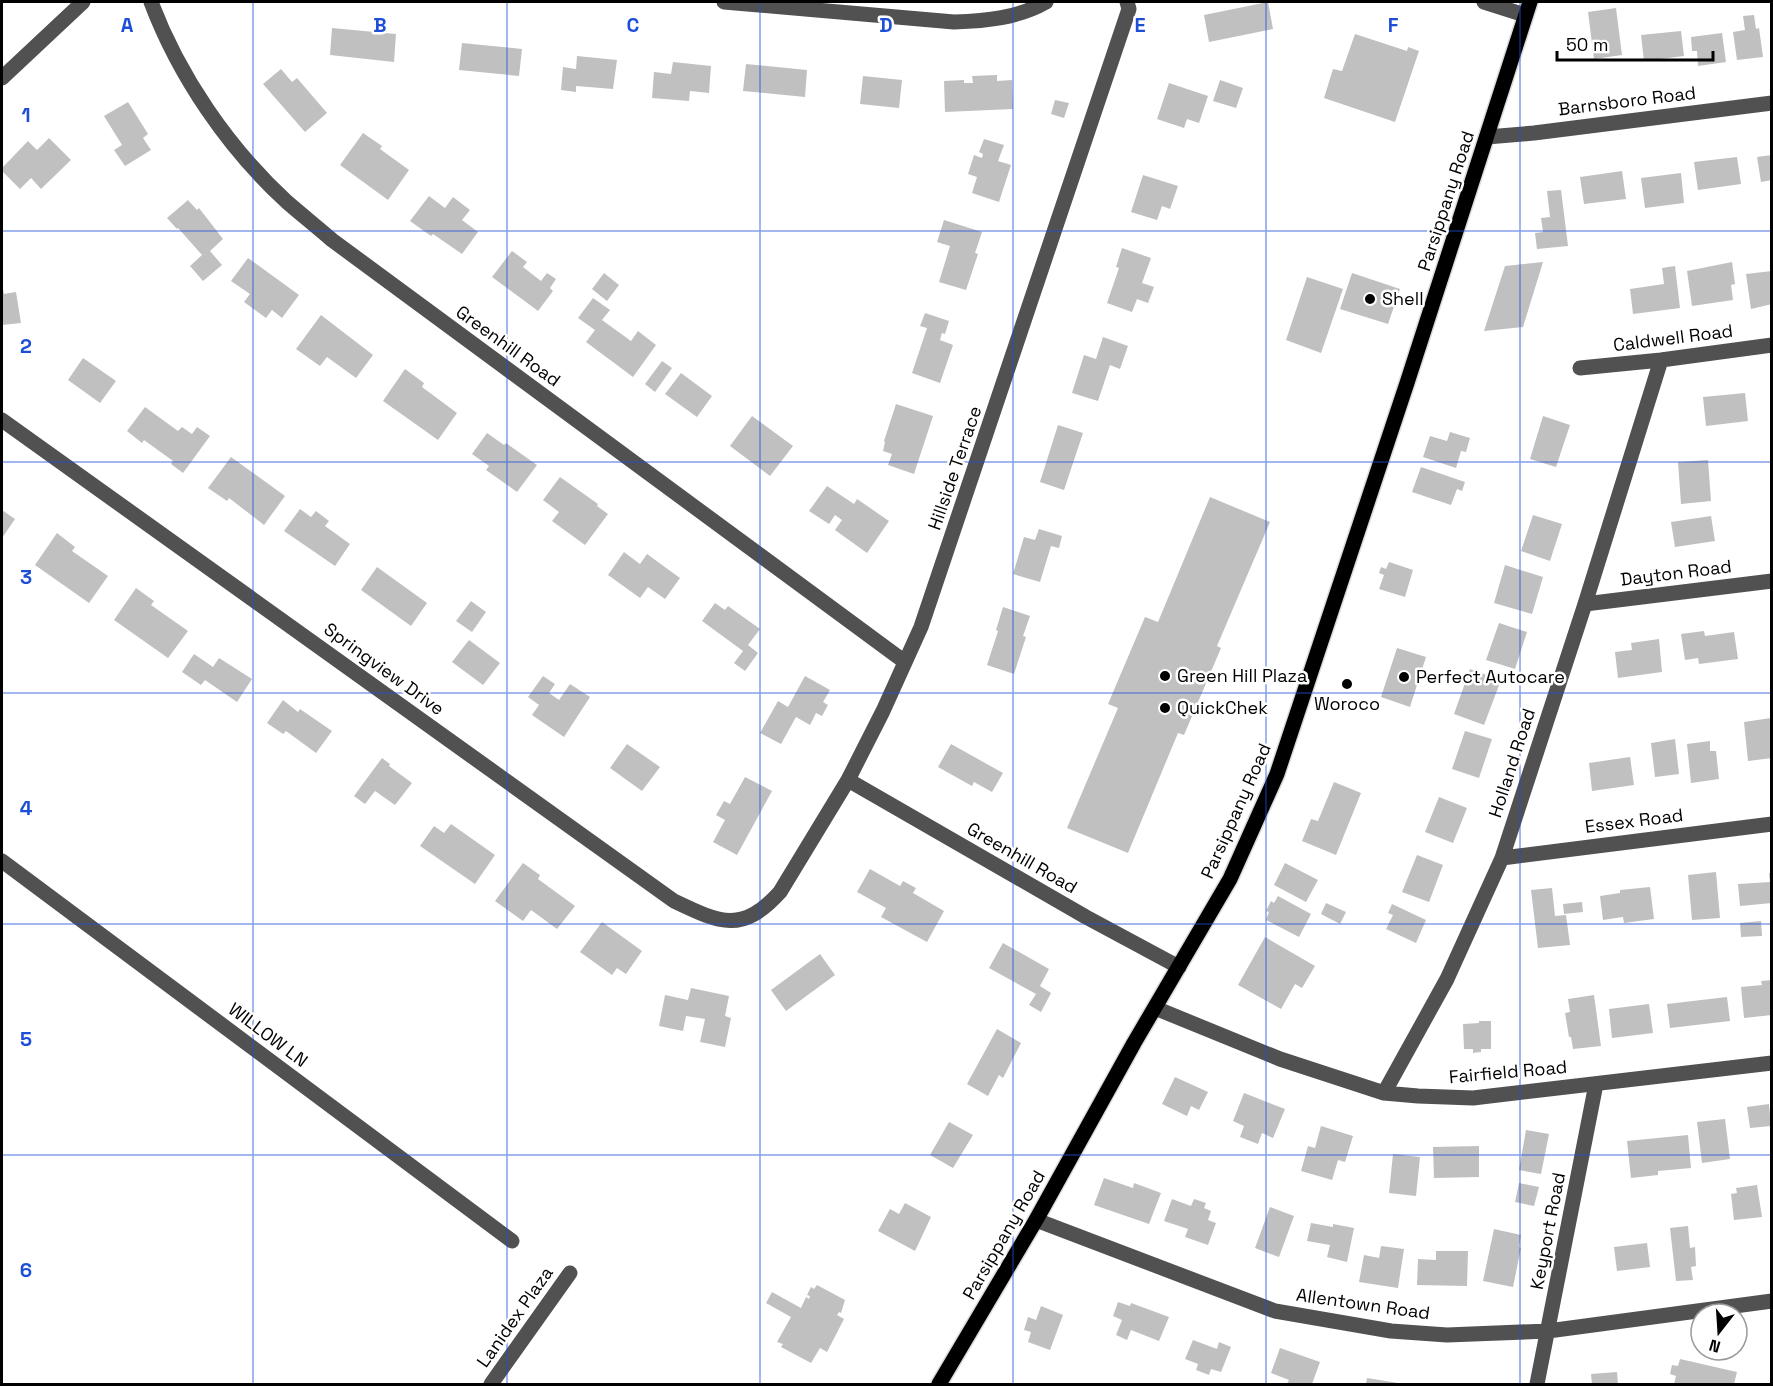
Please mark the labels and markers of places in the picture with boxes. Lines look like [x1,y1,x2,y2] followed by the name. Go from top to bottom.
[1382,287,1424,310] place label: Shell
[1363,292,1377,306] marker: Shell
[1177,664,1307,687] place label: Green Hill Plaza
[1416,665,1565,688] place label: Perfect Autocare
[1158,669,1172,683] marker: Green Hill Plaza
[1397,670,1411,684] marker: Perfect Autocare
[1340,677,1354,691] marker: Woroco
[1314,692,1380,715] place label: Woroco
[1177,696,1268,719] place label: QuickChek
[1158,701,1172,715] marker: QuickChek

